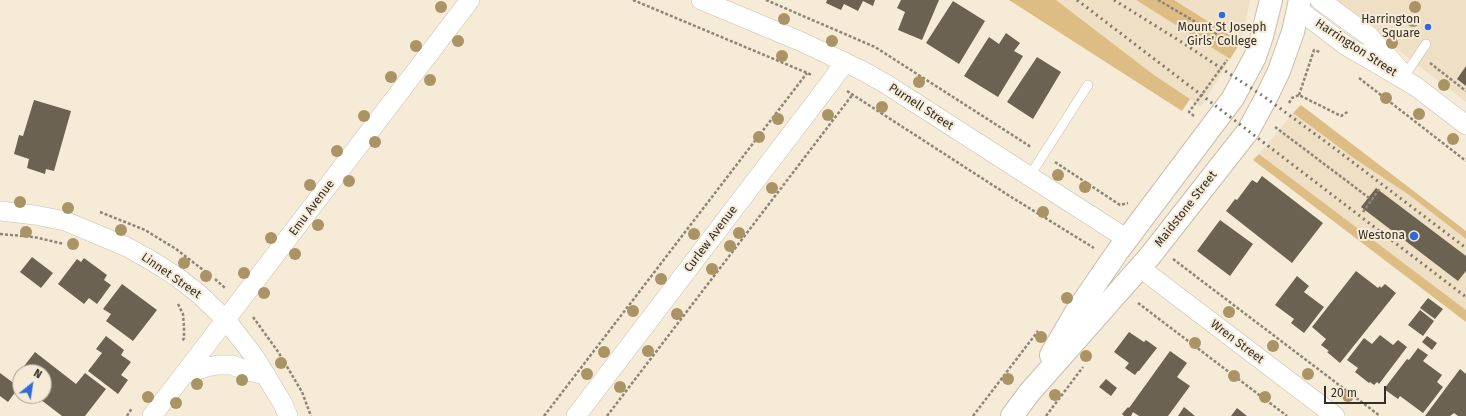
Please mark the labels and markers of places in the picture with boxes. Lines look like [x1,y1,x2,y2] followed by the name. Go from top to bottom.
[1217,10,1227,20] marker: Mount St Joseph Girls' College
[1361,13,1420,41] place label: Harrington Square
[1178,21,1266,49] place label: Mount St Joseph Girls' College
[1423,22,1433,32] marker: Harrington Square
[1358,229,1405,243] place label: Westona
[1408,230,1420,242] marker: Westona

